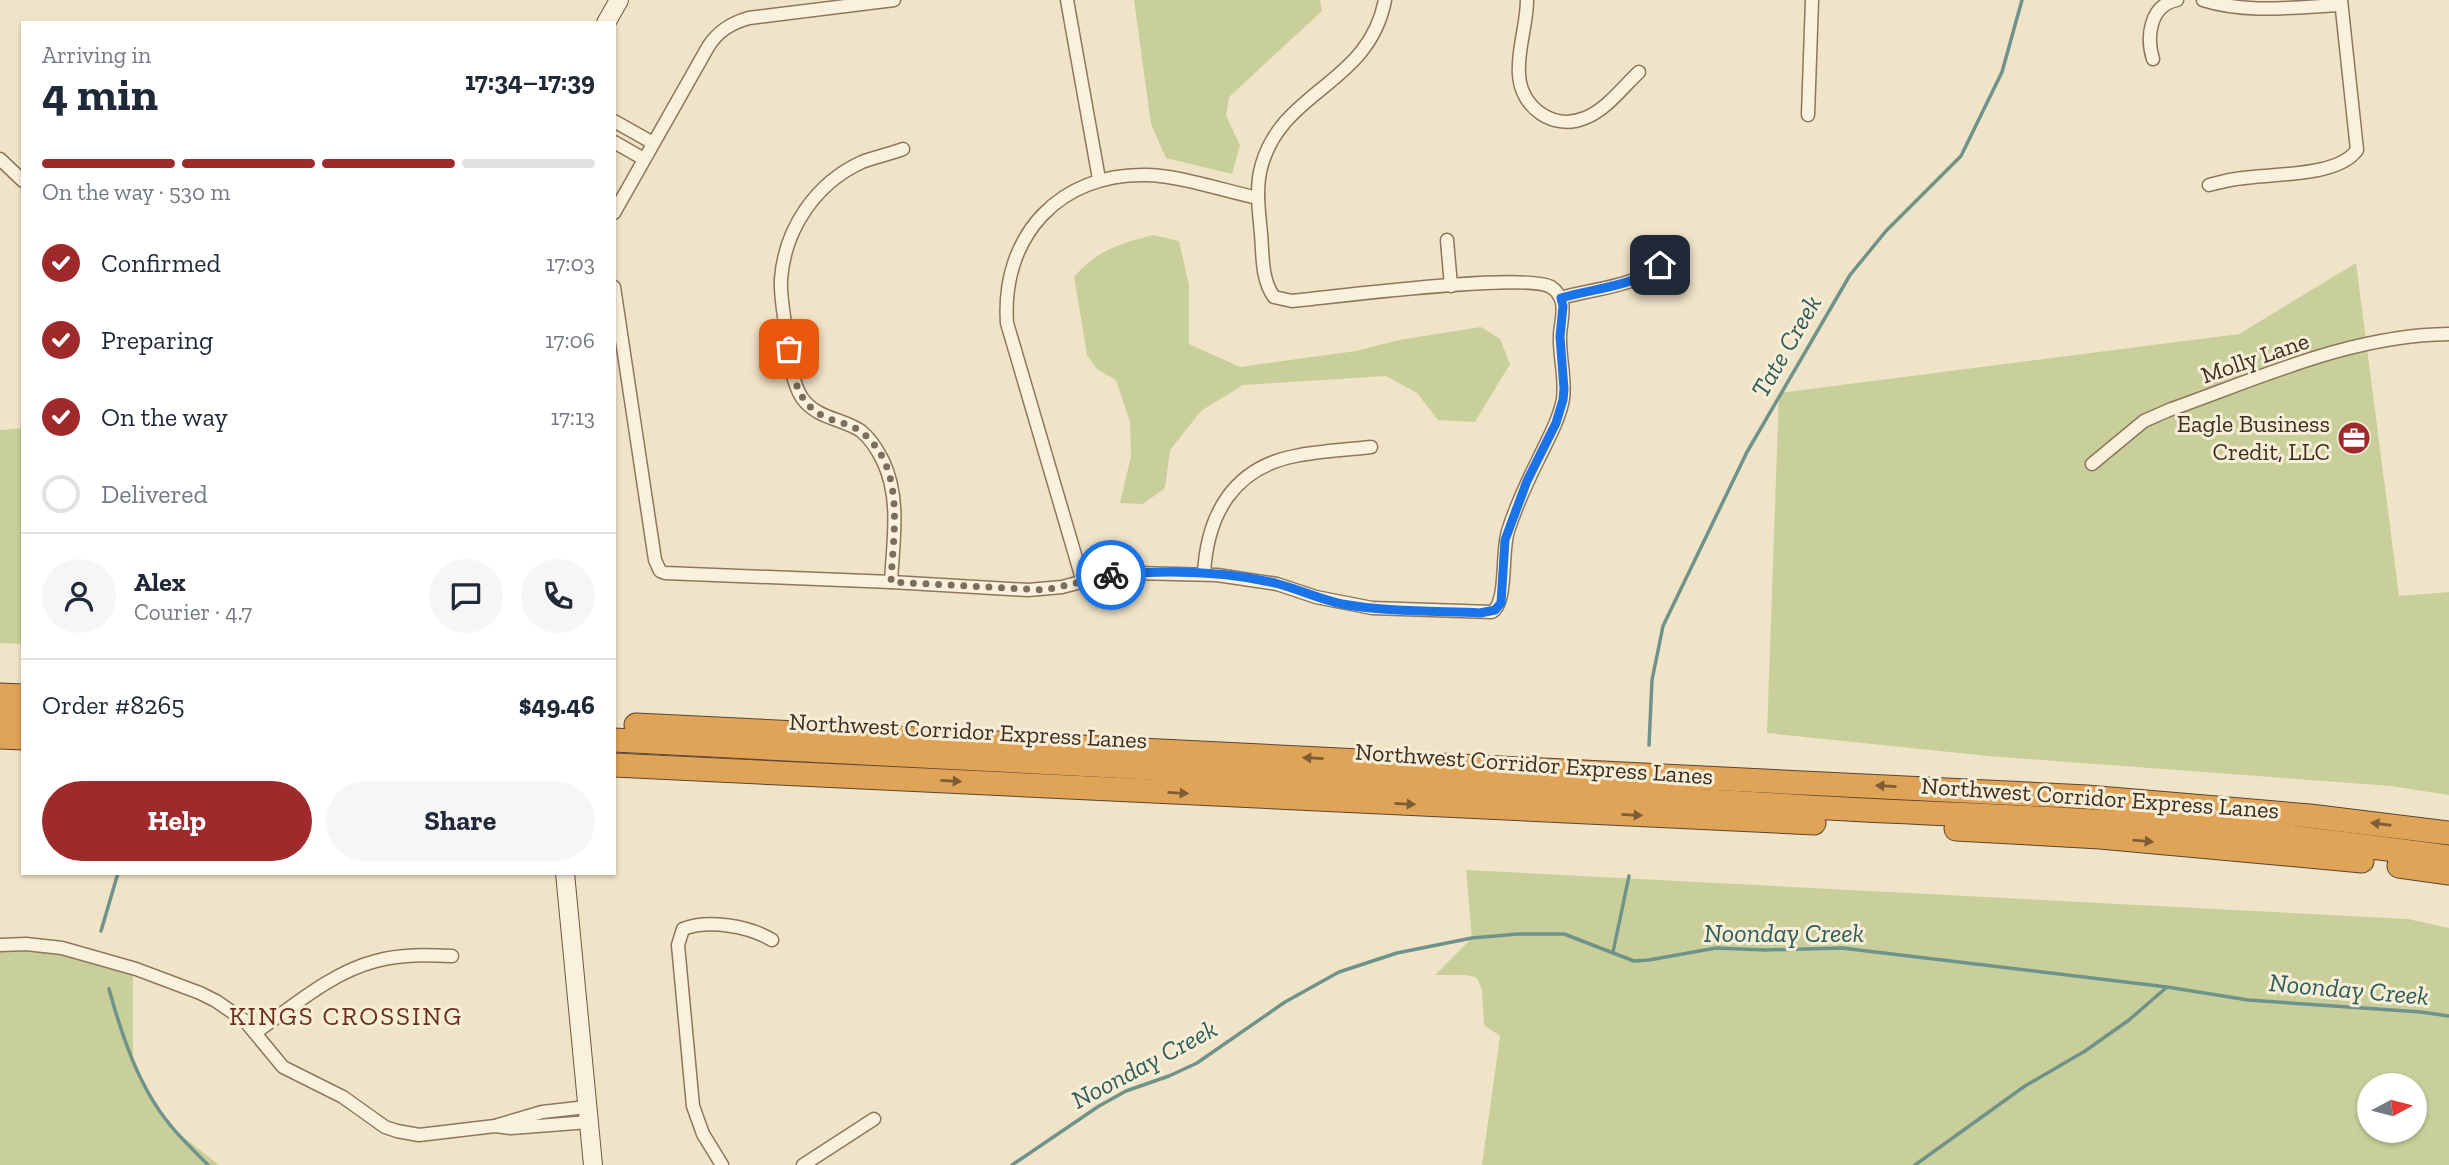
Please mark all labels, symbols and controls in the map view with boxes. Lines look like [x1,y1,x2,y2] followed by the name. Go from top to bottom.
[42,41,151,69] text: Arriving in
[465,65,595,97] text: 17:34–17:39
[42,67,158,122] text: 4 min
[42,178,230,206] text: On the way · 530 m
[1630,235,1690,295] pin
[42,244,80,282] icon: check
[1641,246,1679,284] icon: home
[101,247,221,279] text: Confirmed
[546,249,595,277] text: 17:03
[1744,289,1828,403] water label: Tate Creek
[759,319,819,379] pin
[42,321,80,359] icon: check
[101,324,213,356] text: Preparing
[545,326,595,354] text: 17:06
[2197,326,2313,390] street label: Molly Lane
[770,330,808,368] icon: bag
[42,398,80,436] icon: check
[101,401,228,433] text: On the way
[550,403,595,431] text: 17:13
[2177,409,2330,466] place label: Eagle Business Credit, LLC
[2335,419,2373,457] office icon: Eagle Business Credit, LLC
[101,478,208,510] text: Delivered
[1076,540,1146,610] courier
[1092,556,1130,594] icon: bike
[42,559,116,633] button: person
[429,559,503,633] button: chat
[521,559,595,633] button: phone
[134,566,186,598] text: Alex
[134,598,252,626] text: Courier · 4.7
[42,689,185,721] text: Order #8265
[519,689,595,721] text: $49.46
[788,707,1148,754] street label: Northwest Corridor Express Lanes
[1354,737,1714,790] street label: Northwest Corridor Express Lanes
[1302,752,1324,763] one-way arrow
[1920,771,2280,824] street label: Northwest Corridor Express Lanes
[940,776,962,787] one-way arrow
[42,781,312,861] button: Help
[326,781,595,861] button: Share
[1875,781,1897,792] one-way arrow
[1167,788,1189,799] one-way arrow
[1394,798,1416,809] one-way arrow
[1622,809,1644,820] one-way arrow
[2370,819,2392,830] one-way arrow
[2132,836,2154,847] one-way arrow
[1704,917,1864,949] water label: Noonday Creek
[2268,966,2430,1012] water label: Noonday Creek
[229,1000,463,1032] district label: KINGS CROSSING
[1066,1012,1222,1116] water label: Noonday Creek
[2357,1073,2427,1143] north arrow
[2357,1073,2427,1143] map controls

